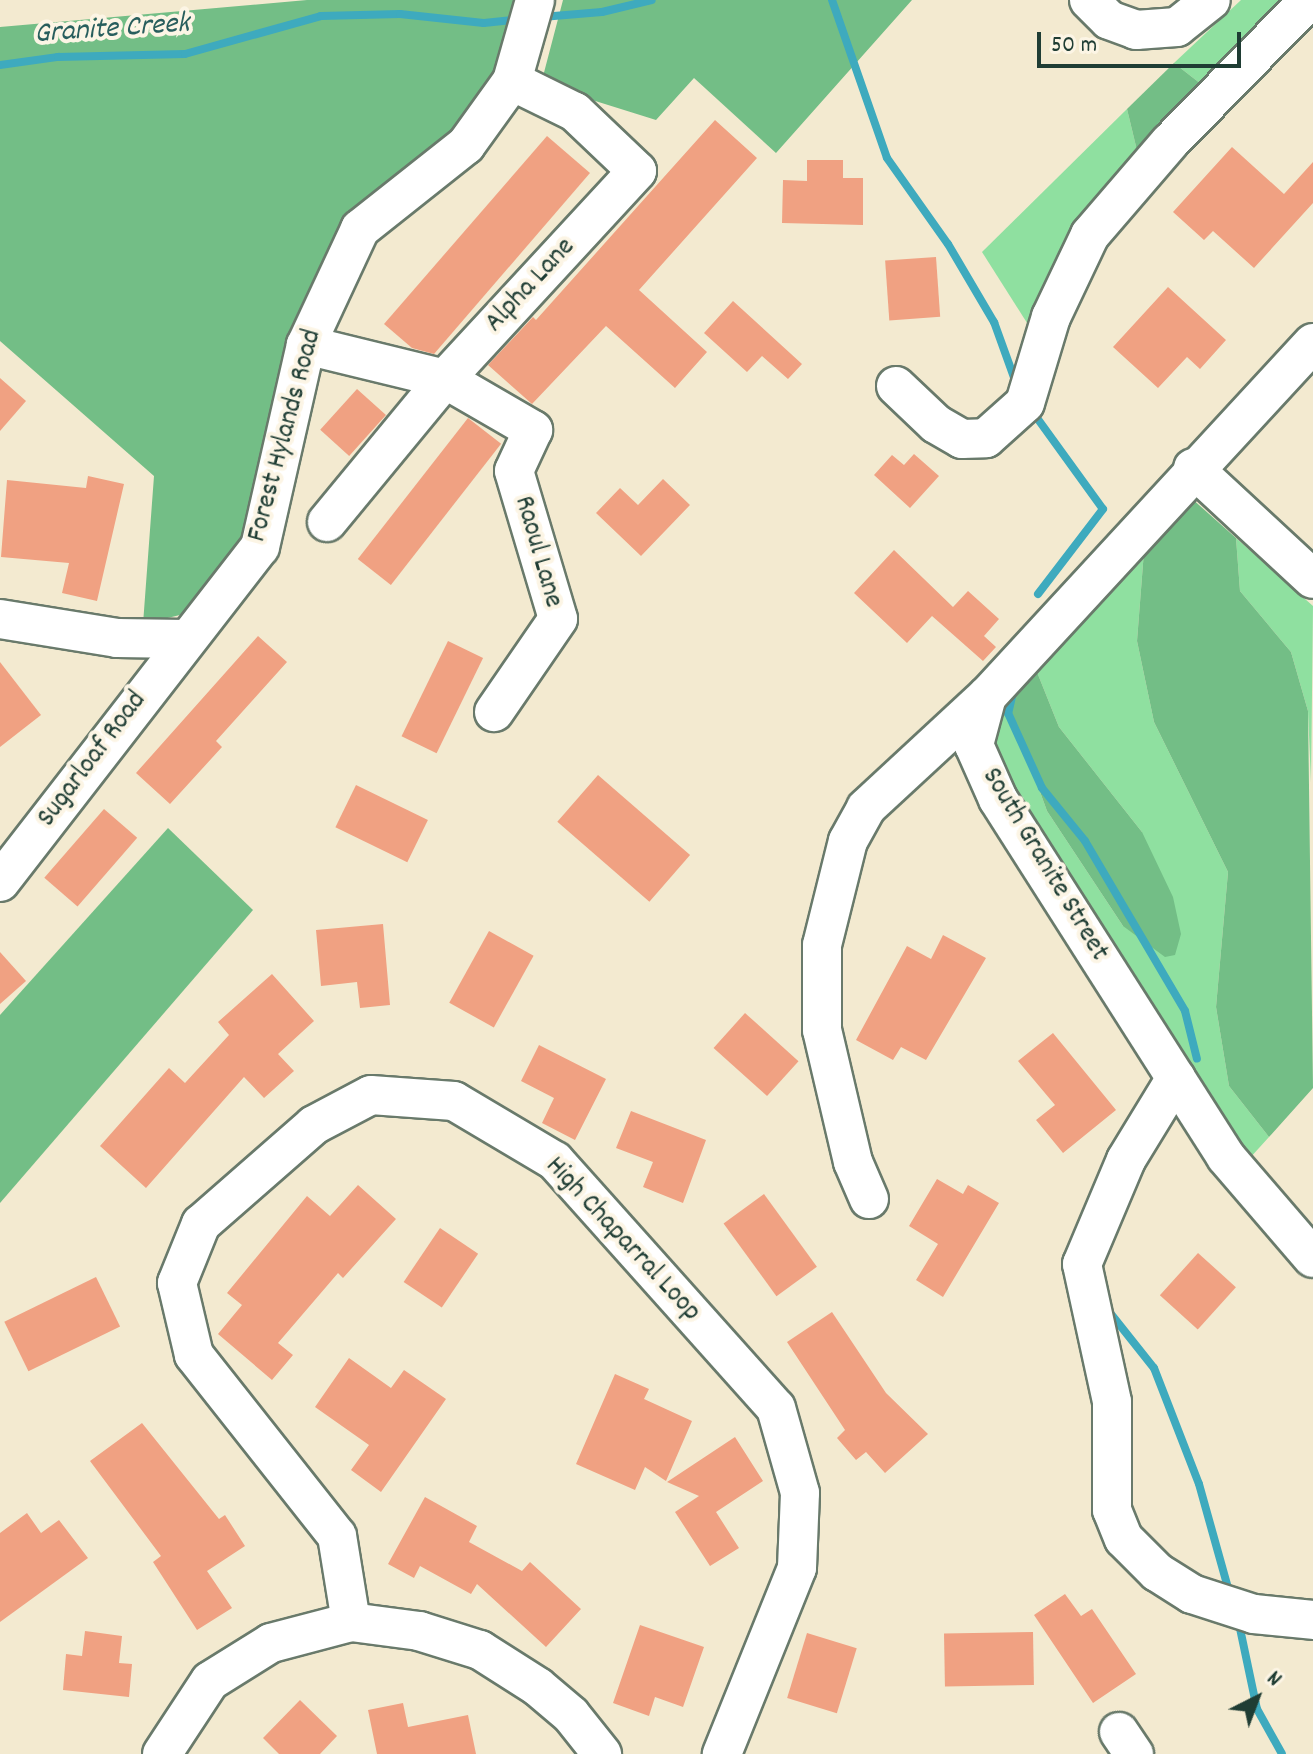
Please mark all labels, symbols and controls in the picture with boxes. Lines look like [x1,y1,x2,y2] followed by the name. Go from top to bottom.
[33,8,191,54] water label: Granite Creek
[1041,16,1245,66] scale bar
[1051,29,1097,63] text: 50 m
[479,232,583,340] street label: Alpha Lane
[242,326,330,546] street label: Forest Hylands Road
[505,492,569,612] street label: Raoul Lane
[31,686,155,834] street label: Sugarloaf Road
[973,762,1115,968] street label: South Granite Street
[537,1151,707,1329] street label: High Chaparral Loop
[1217,1658,1297,1738] north arrow
[1259,1665,1288,1695] text: N

